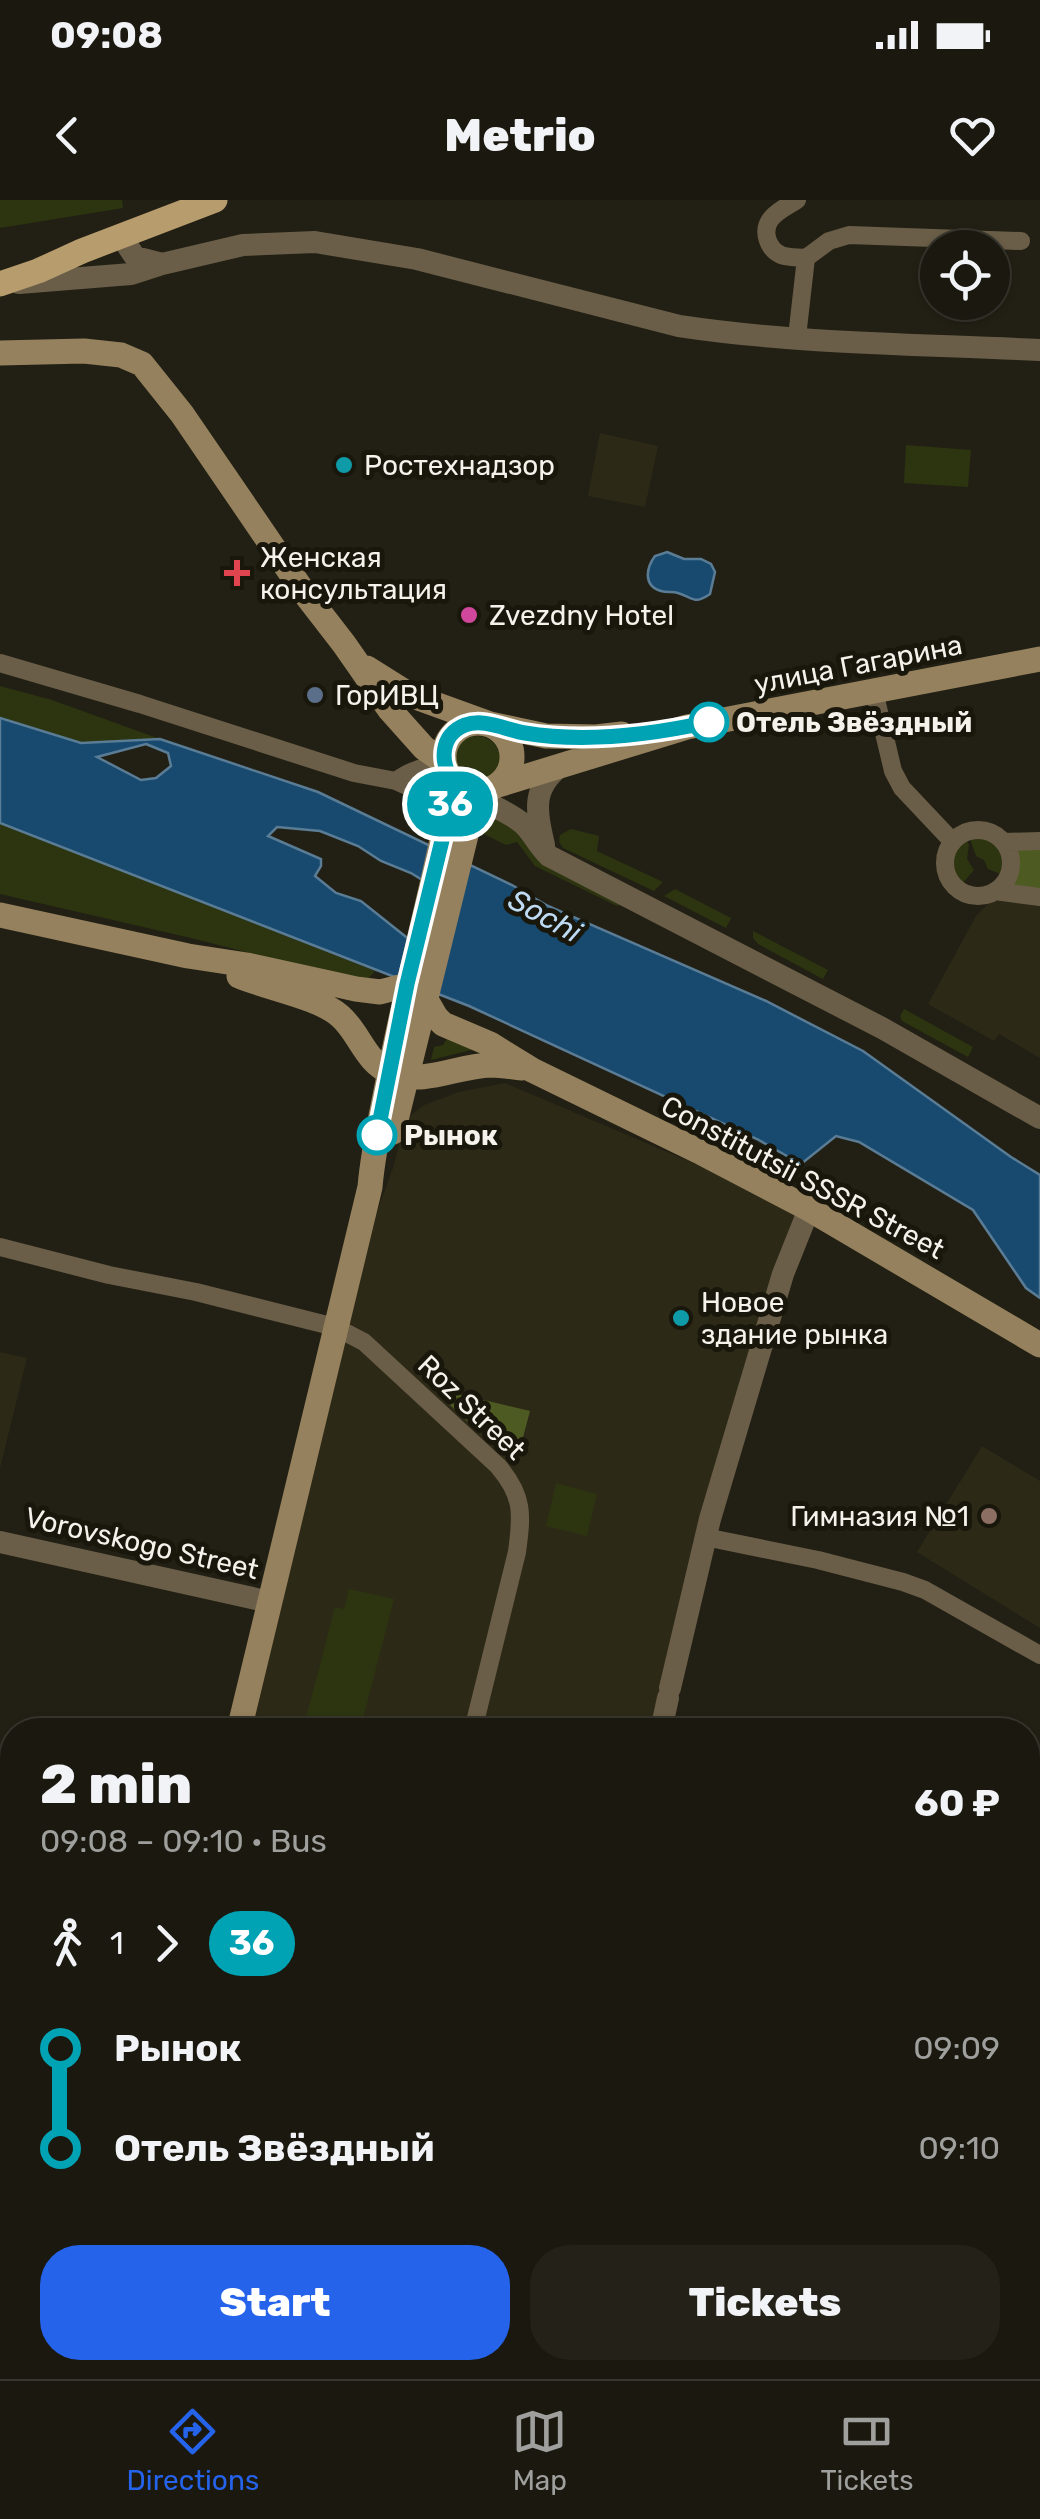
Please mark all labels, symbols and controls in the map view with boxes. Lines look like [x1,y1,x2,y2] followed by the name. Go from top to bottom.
[50,12,163,58] text: 09:08
[40,108,95,163] icon: back
[945,108,1000,163] icon: heart
[444,109,596,162] text: Metrio
[920,230,1010,320] map controls
[920,230,1010,320] button: locate
[364,449,555,482] place label: Ростехнадзор
[333,454,355,476] marker: Ростехнадзор
[260,541,447,606] place label: Женская консультация
[224,560,250,586] marker: Женская консультация
[489,599,674,632] place label: Zvezdny Hotel
[458,604,480,626] marker: Zvezdny Hotel
[751,628,965,701] street label: улица Гагарина
[335,679,439,712] place label: ГорИВЦ
[304,684,326,706] marker: ГорИВЦ
[690,703,728,741] marker: Отель Звёздный
[736,706,972,739] place label: Отель Звёздный
[405,772,495,836] line badge: 36
[427,783,473,825] text: 36
[502,881,588,951] water label: Sochi
[656,1089,950,1266] street label: Constitutsii SSSR Street
[358,1116,396,1154] marker: Рынок
[404,1119,498,1152] place label: Рынок
[701,1286,888,1351] place label: Новое здание рынка
[670,1307,692,1329] marker: Новое здание рынка
[411,1348,532,1467] street label: Roz Street
[790,1500,969,1533] place label: Гимназия №1
[22,1501,262,1586] street label: Vorovskogo Street
[978,1505,1000,1527] marker: Гимназия №1
[40,1752,192,1817] text: 2 min
[914,1780,1000,1826] text: 60 ₽
[40,1822,327,1860] text: 09:08 – 09:10 · Bus
[40,1916,95,1971] icon: walk
[139,1916,194,1971] icon: forward
[229,1922,275,1964] text: 36
[110,1924,124,1962] text: 1
[114,2025,241,2071] text: Рынок
[913,2029,1000,2067] text: 09:09
[114,2125,434,2171] text: Отель Звёздный
[918,2129,1000,2167] text: 09:10
[40,2245,510,2360] button: Start
[530,2245,1000,2360] button: Tickets
[127,2404,259,2497] tab: Directions
[512,2404,567,2497] tab: Map
[820,2404,913,2497] tab: Tickets

